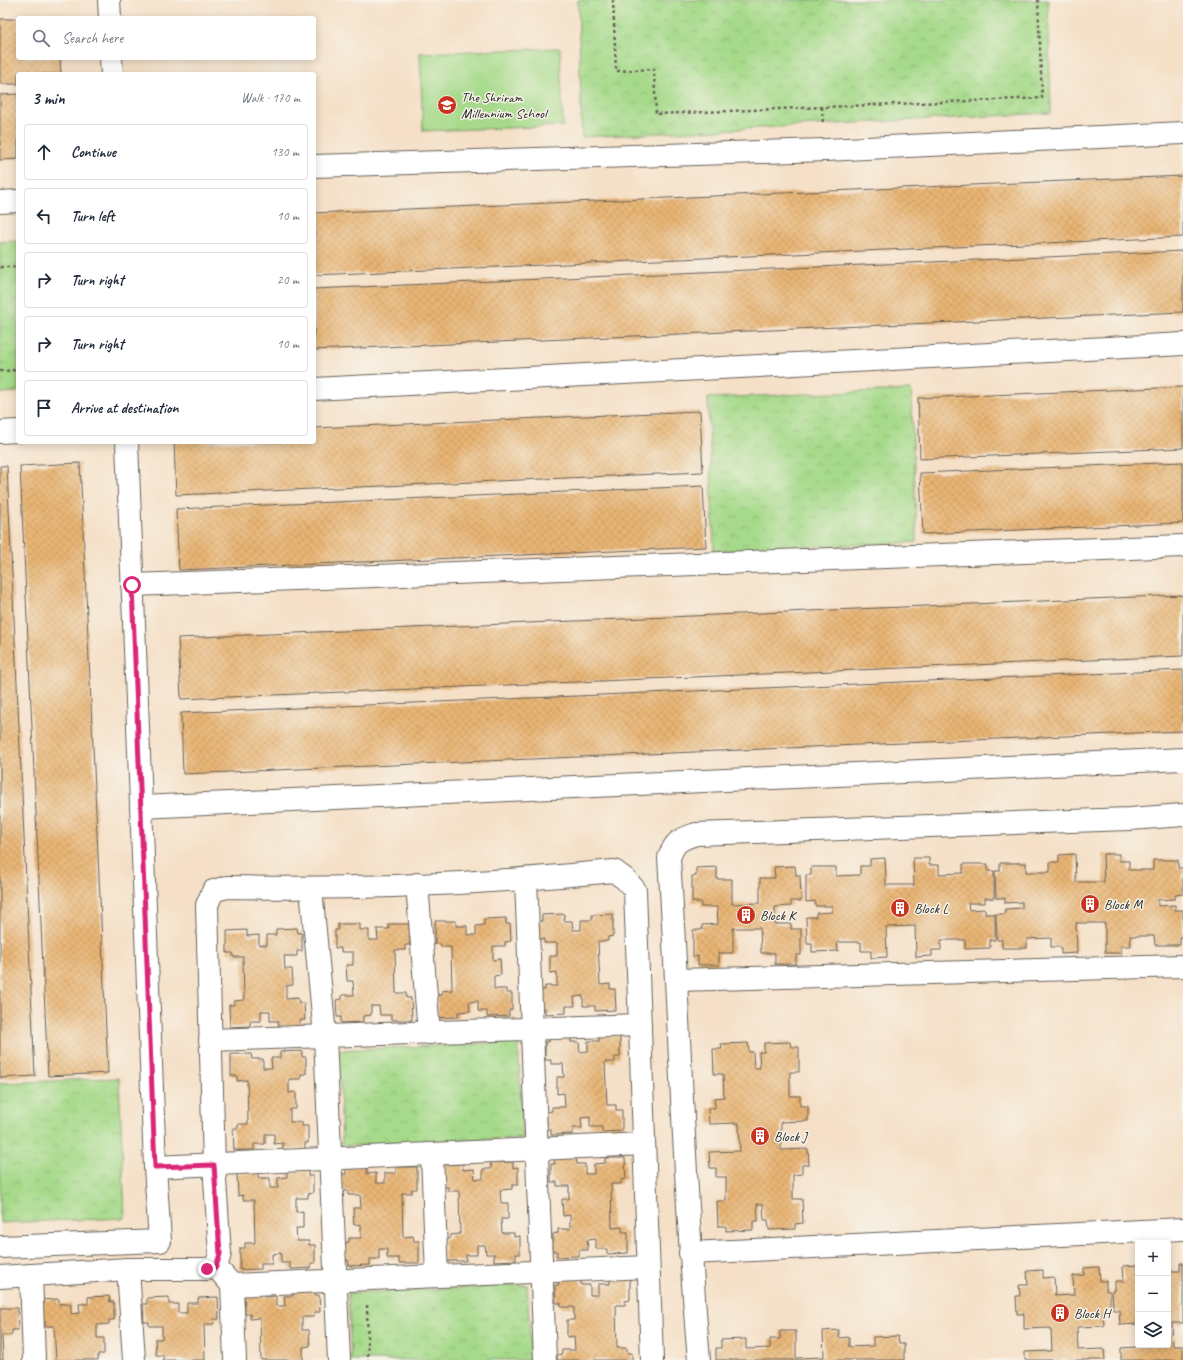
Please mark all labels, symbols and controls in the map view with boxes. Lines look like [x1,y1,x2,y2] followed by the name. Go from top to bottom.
[16,16,316,60] search box
[30,27,52,49] icon: search
[62,29,123,48] text: Search here
[32,88,65,109] text: 3 min
[461,89,549,122] place label: The Shriram Millennium School
[241,90,300,106] text: Walk · 170 m
[436,94,458,116] school or university icon: The Shriram Millennium School
[33,141,55,163] icon: ahead
[71,143,116,162] text: Continue
[271,144,299,160] text: 130 m
[33,205,55,227] icon: left
[71,207,114,226] text: Turn left
[277,208,299,224] text: 10 m
[33,269,55,291] icon: right
[71,271,124,290] text: Turn right
[277,272,299,288] text: 20 m
[33,333,55,355] icon: right
[71,335,124,354] text: Turn right
[277,336,299,352] text: 10 m
[33,397,55,419] icon: arrive
[71,399,178,418] text: Arrive at destination
[123,576,141,594] route start
[1079,893,1101,915] building icon: Block M
[1104,896,1143,913] place label: Block M
[889,897,911,919] building icon: Block L
[914,900,948,917] place label: Block L
[735,904,757,926] building icon: Block K
[760,907,798,924] place label: Block K
[749,1125,771,1147] building icon: Block J
[774,1128,809,1145] place label: Block J
[1135,1240,1171,1348] map controls
[1135,1240,1171,1276] button: +
[198,1260,216,1278] route end
[1135,1276,1171,1312] button: −
[1049,1302,1071,1324] building icon: Block H
[1074,1305,1112,1322] place label: Block H
[1135,1312,1171,1348] button: layers

